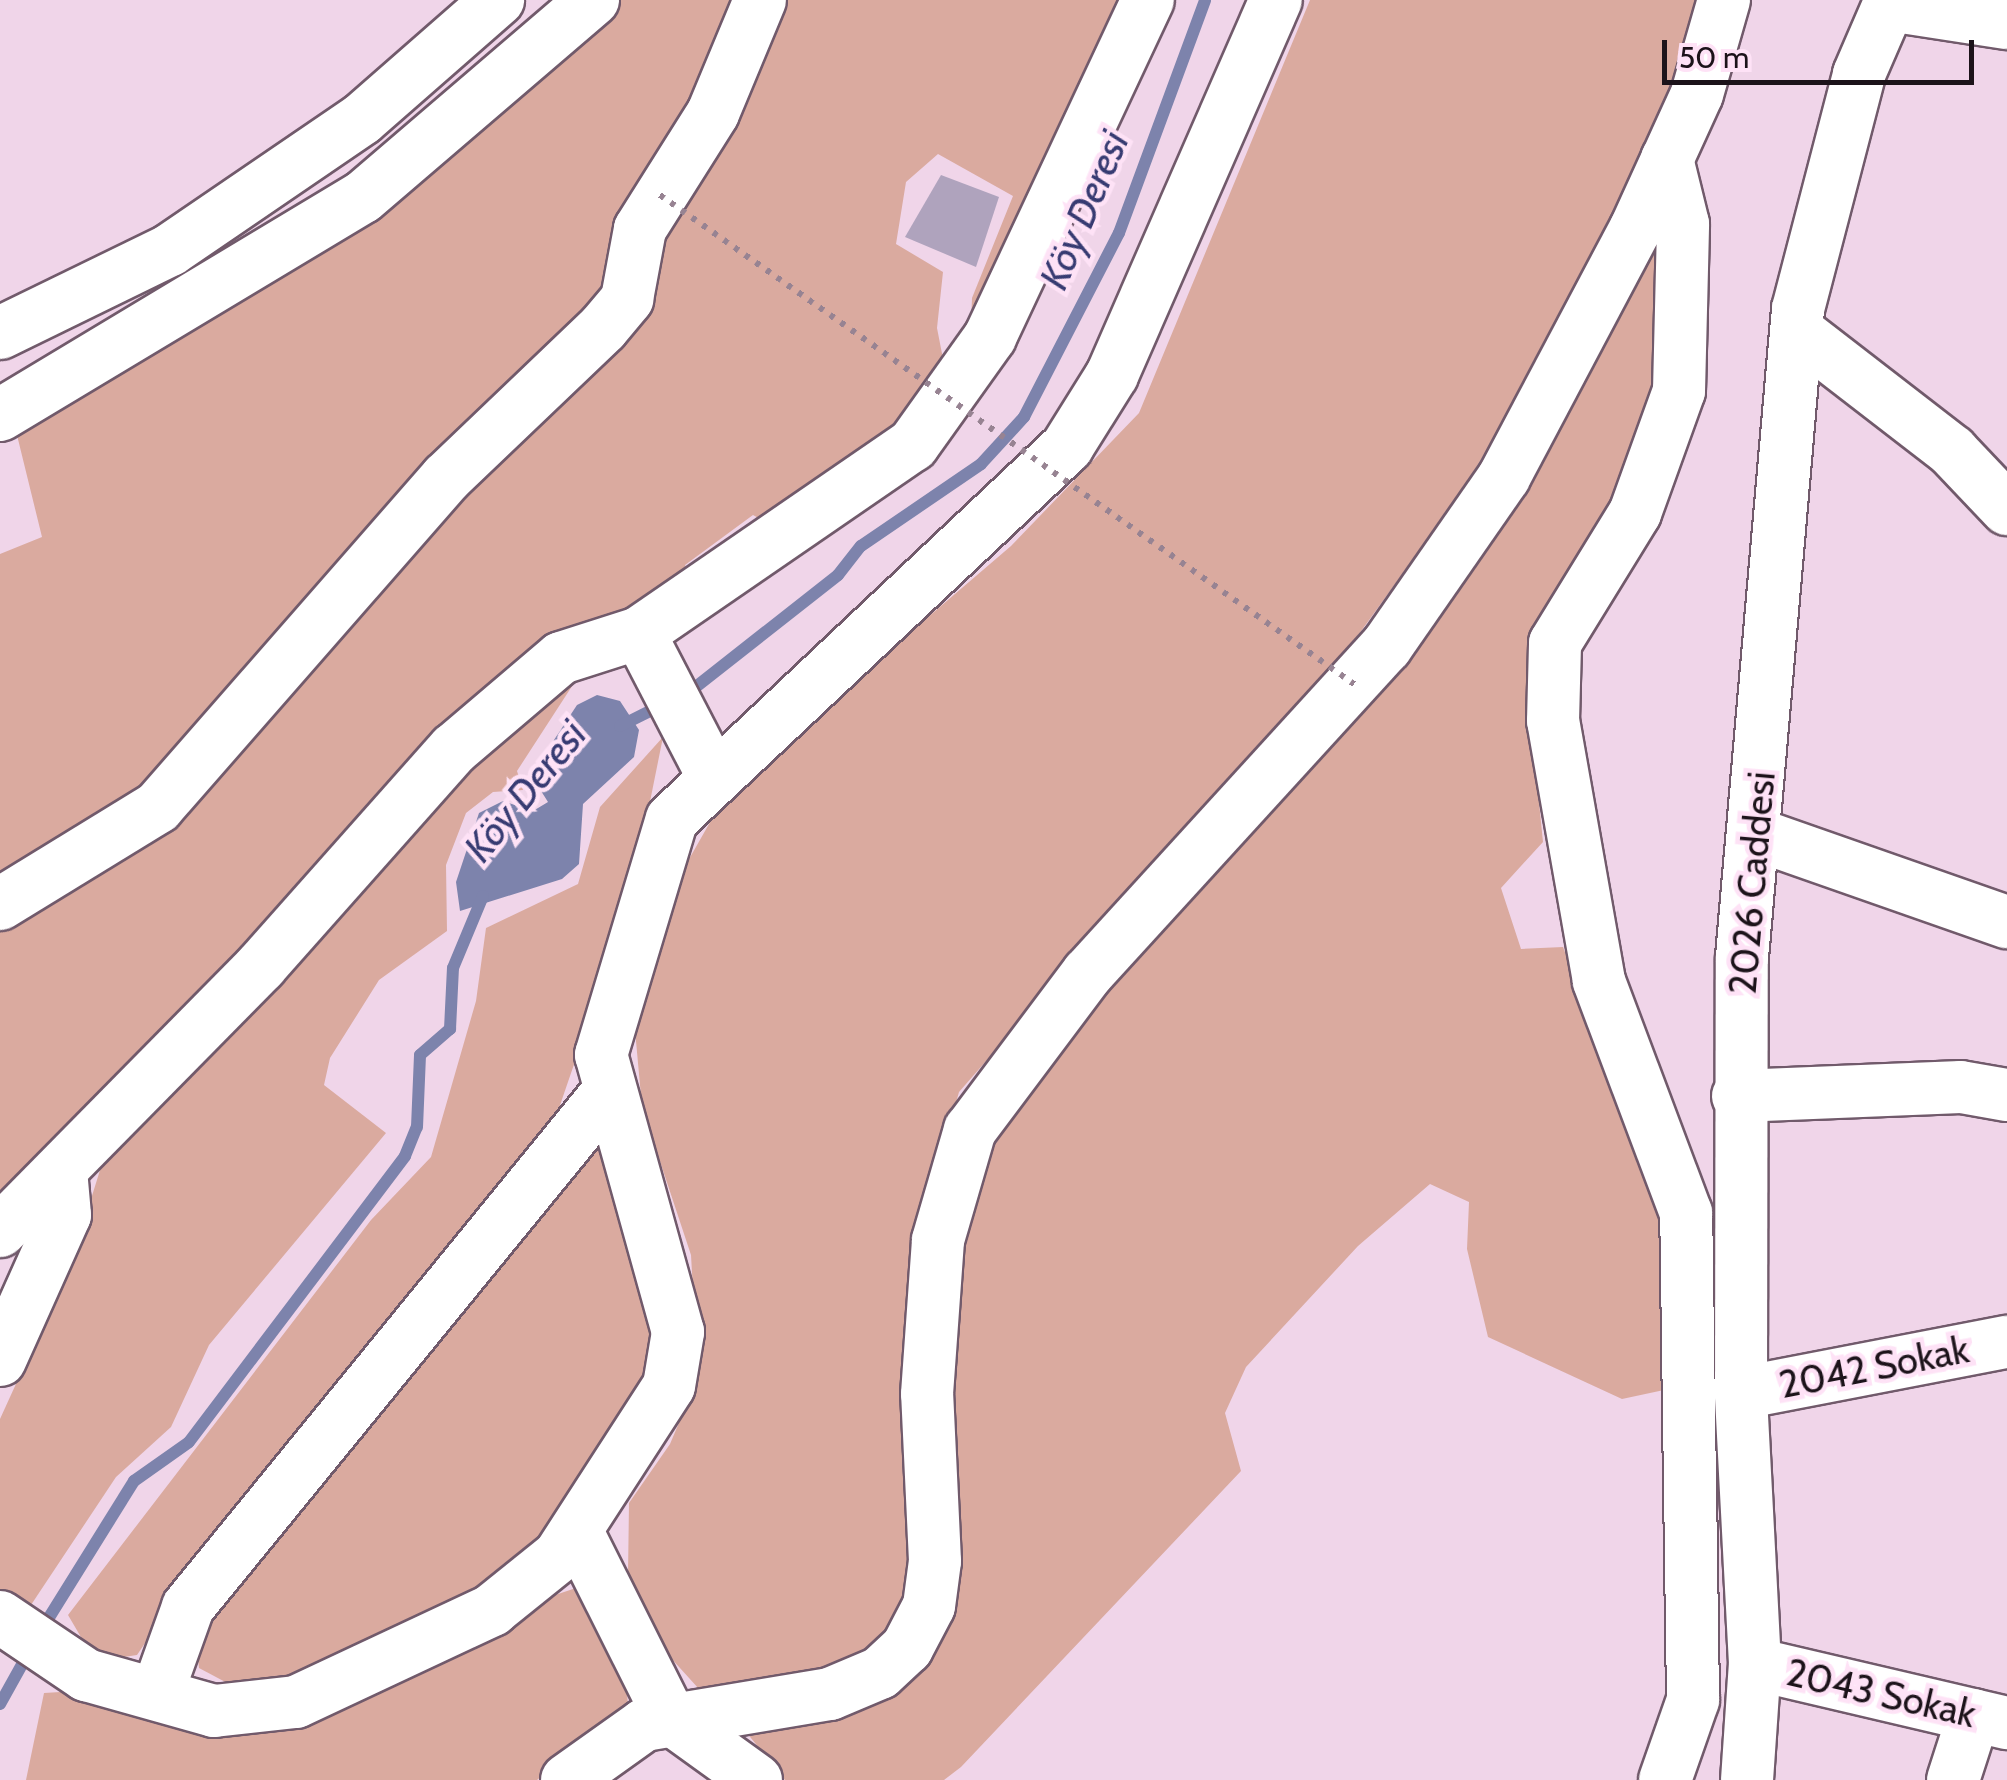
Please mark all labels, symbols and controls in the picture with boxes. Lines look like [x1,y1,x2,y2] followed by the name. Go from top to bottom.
[1667,20,1980,82] scale bar
[1679,39,1749,76] text: 50 m
[1029,124,1139,296] water label: Köy Deresi
[454,711,596,871] water label: Köy Deresi
[1720,770,1784,996] street label: 2026 Caddesi
[1775,1326,1973,1408] street label: 2042 Sokak
[1782,1649,1980,1737] street label: 2043 Sokak

